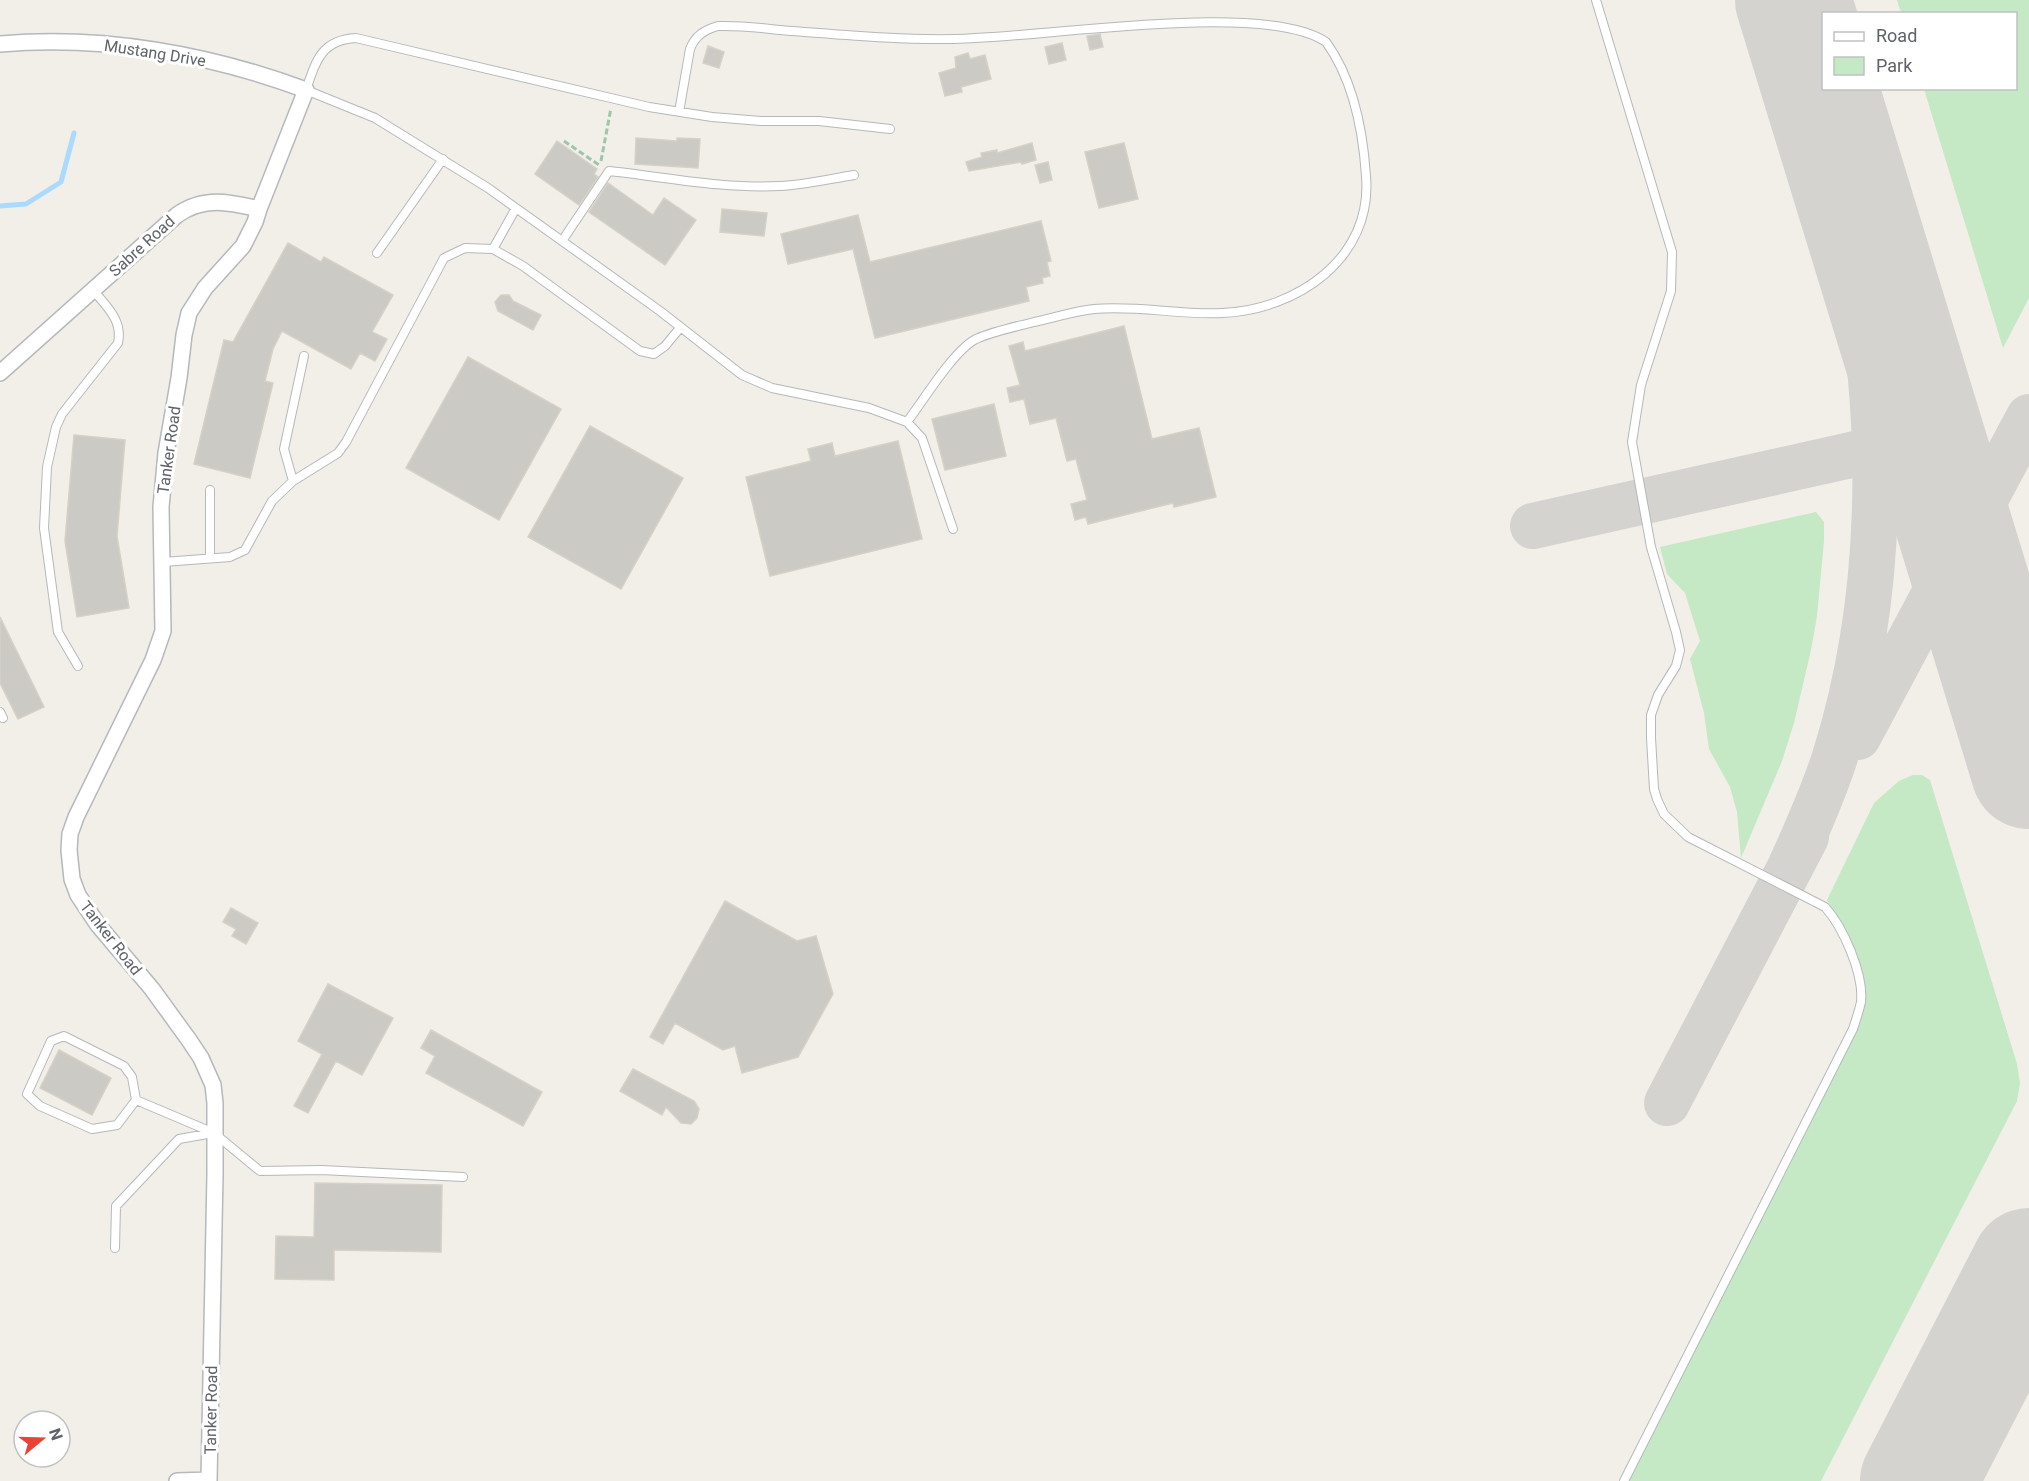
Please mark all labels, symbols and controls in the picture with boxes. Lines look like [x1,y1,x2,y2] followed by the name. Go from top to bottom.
[1822,12,2017,90] legend
[1876,25,1917,46] text: Road
[103,36,207,70] street label: Mustang Drive
[1876,55,1913,76] text: Park
[105,212,179,280] street label: Sabre Road
[153,405,185,495] street label: Tanker Road
[76,897,146,979] street label: Tanker Road
[201,1365,221,1455] street label: Tanker Road
[12,1409,72,1469] north arrow
[45,1426,67,1443] text: N

